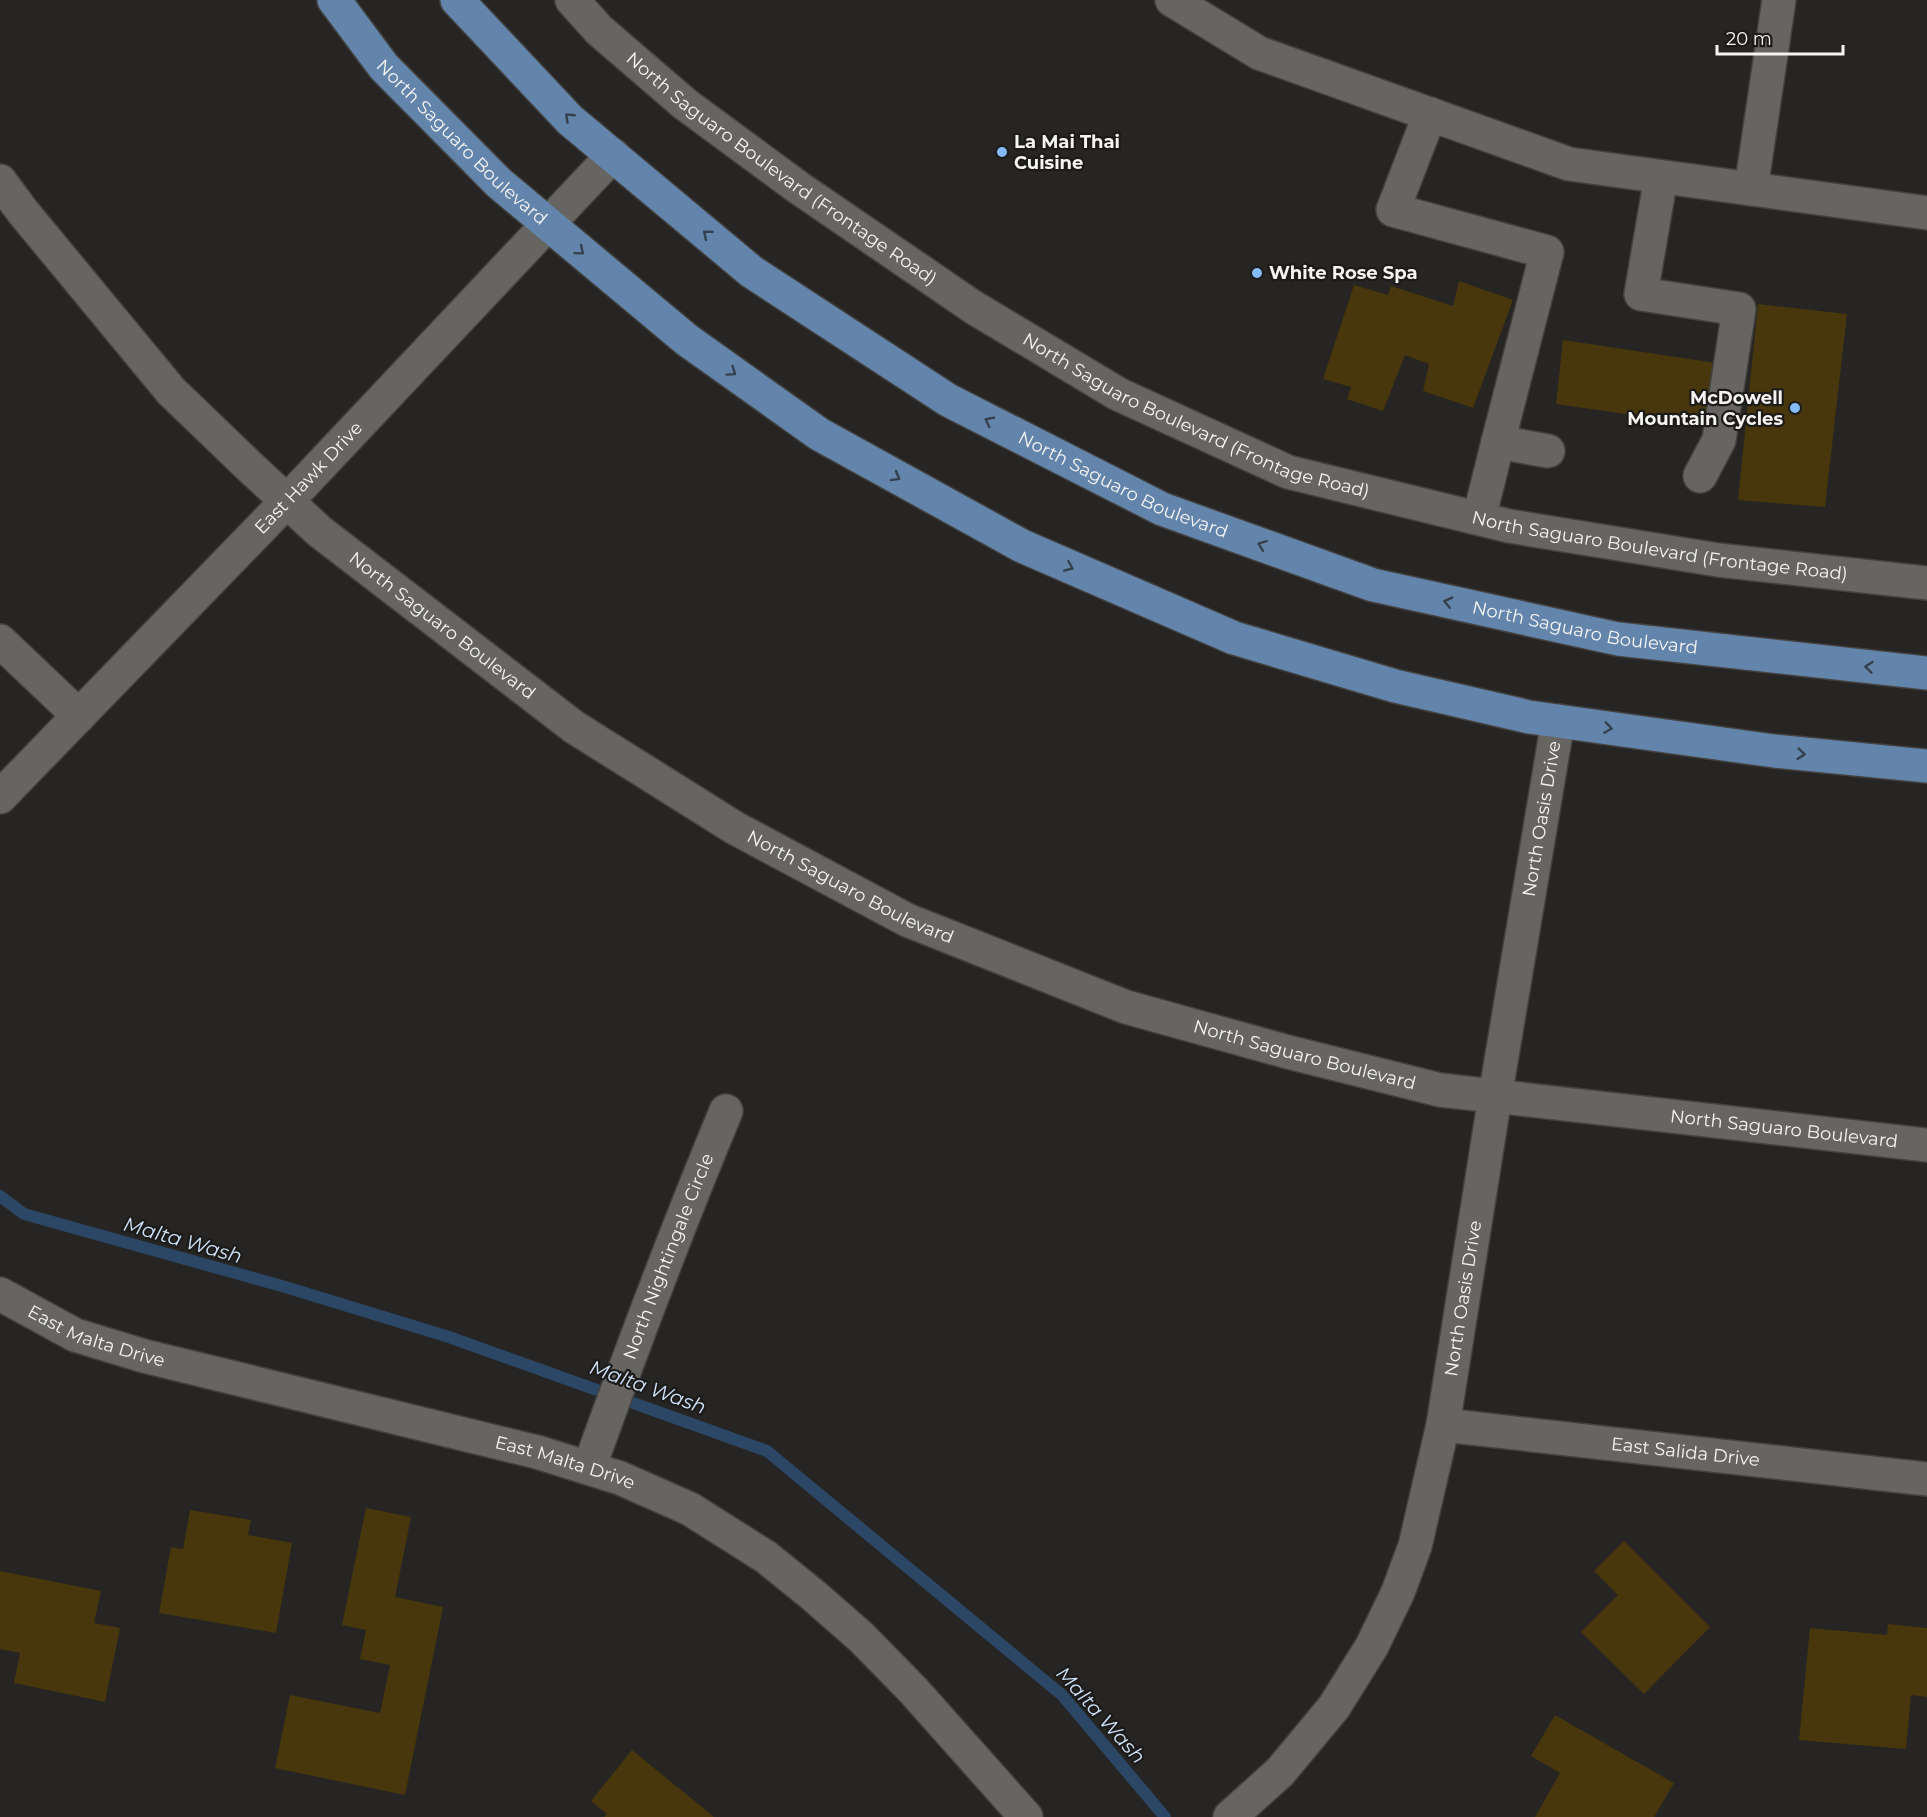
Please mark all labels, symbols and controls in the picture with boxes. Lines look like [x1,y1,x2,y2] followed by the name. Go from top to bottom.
[1717,18,1843,56] scale bar
[1726,28,1772,50] text: 20 m
[622,47,941,290] street label: North Saguaro Boulevard (Frontage Road)
[372,55,552,230] street label: North Saguaro Boulevard
[565,114,576,125] one-way arrow
[1014,131,1120,174] place label: La Mai Thai Cuisine
[995,145,1009,159] marker: La Mai Thai Cuisine
[703,231,714,242] one-way arrow
[573,243,584,254] one-way arrow
[1269,262,1418,284] place label: White Rose Spa
[1250,266,1264,280] marker: White Rose Spa
[1019,326,1375,500] street label: North Saguaro Boulevard (Frontage Road)
[726,365,737,376] one-way arrow
[1627,387,1783,430] place label: McDowell Mountain Cycles
[1788,401,1802,415] marker: McDowell Mountain Cycles
[250,417,367,539] street label: East Hawk Drive
[985,417,996,429] one-way arrow
[1016,426,1232,542] street label: North Saguaro Boulevard
[890,470,901,481] one-way arrow
[1470,506,1849,585] street label: North Saguaro Boulevard (Frontage Road)
[1257,539,1268,552] one-way arrow
[345,547,540,704] street label: North Saguaro Boulevard
[1063,560,1074,572] one-way arrow
[1444,596,1454,609] one-way arrow
[1470,596,1699,659] street label: North Saguaro Boulevard
[1864,661,1873,674] one-way arrow
[1603,721,1612,733] one-way arrow
[1518,739,1566,898] street label: North Oasis Drive
[1796,747,1806,760] one-way arrow
[743,825,957,948] street label: North Saguaro Boulevard
[1191,1015,1418,1095] street label: North Saguaro Boulevard
[1669,1105,1899,1153] street label: North Saguaro Boulevard
[618,1150,719,1363] street label: North Nightingale Circle
[121,1212,245,1268] water label: Malta Wash
[1440,1219,1486,1378] street label: North Oasis Drive
[24,1300,167,1372] street label: East Malta Drive
[586,1355,710,1419] water label: Malta Wash
[493,1431,639,1494] street label: East Malta Drive
[1610,1433,1761,1471] street label: East Salida Drive
[1051,1662,1151,1768] water label: Malta Wash

